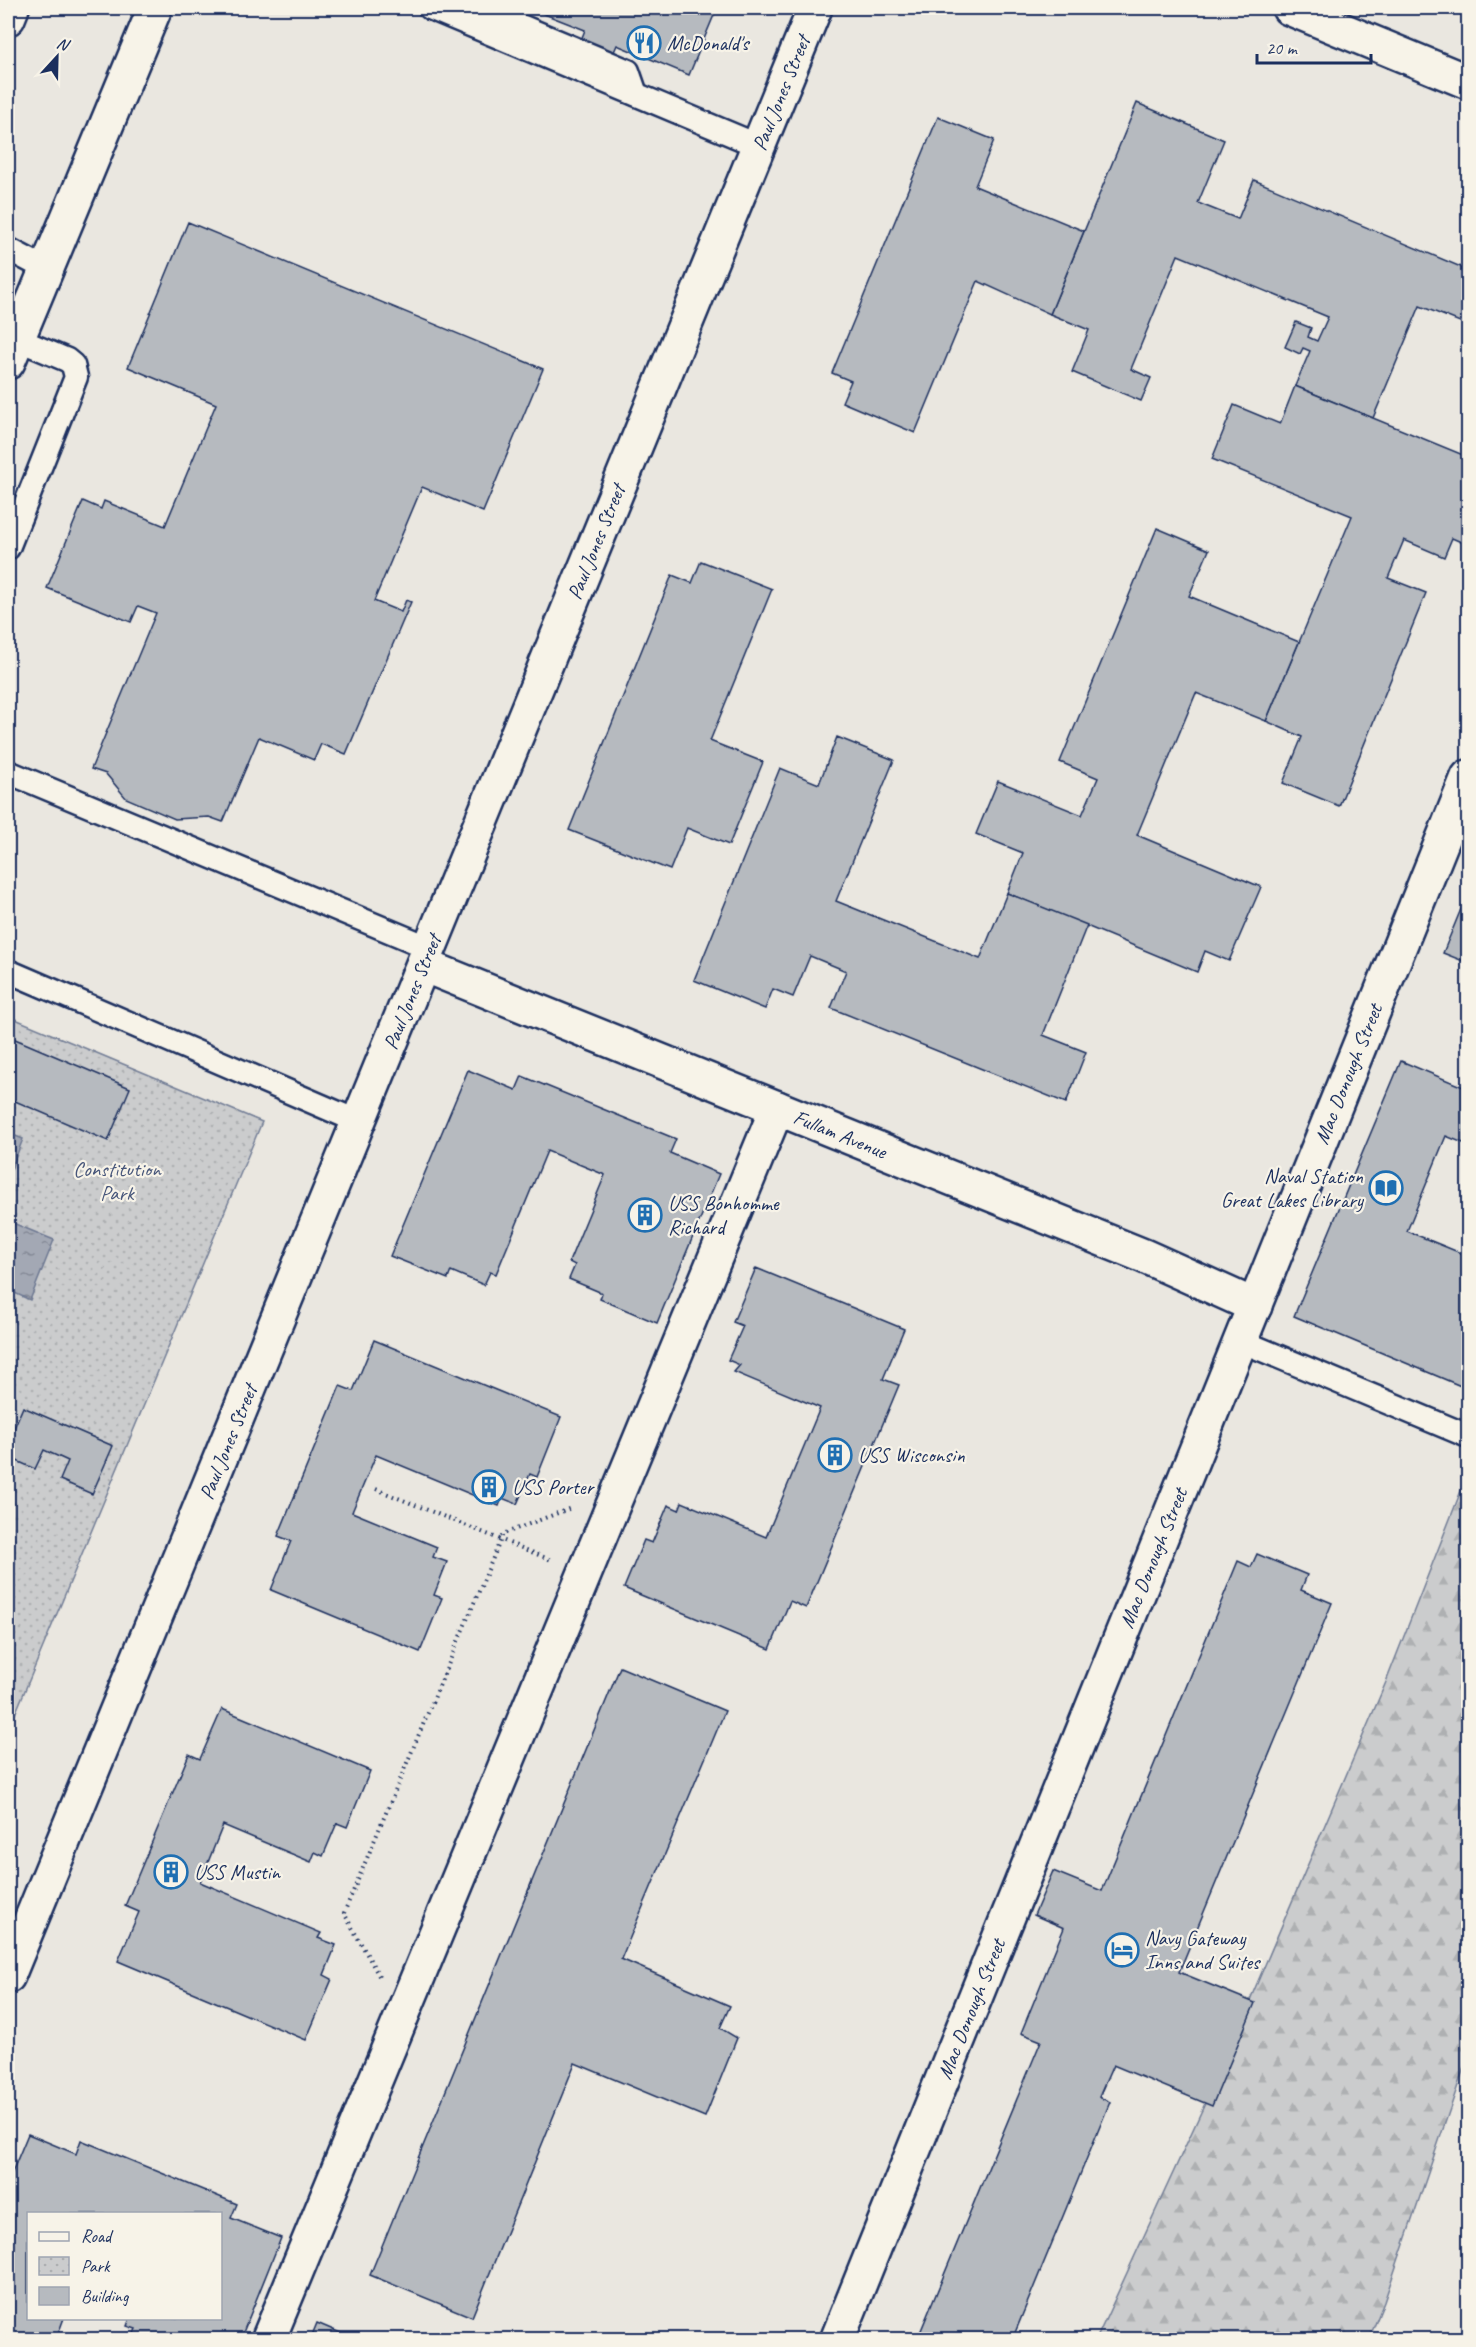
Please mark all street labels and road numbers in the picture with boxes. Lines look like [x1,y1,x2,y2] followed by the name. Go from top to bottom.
[746,29,817,154] street label: Paul Jones Street
[561,478,632,603] street label: Paul Jones Street
[377,928,448,1053] street label: Paul Jones Street
[1308,998,1389,1148] street label: Mac Donough Street
[790,1104,891,1165] street label: Fullam Avenue
[193,1378,264,1503] street label: Paul Jones Street
[1113,1482,1194,1632] street label: Mac Donough Street
[931,1933,1012,2083] street label: Mac Donough Street

